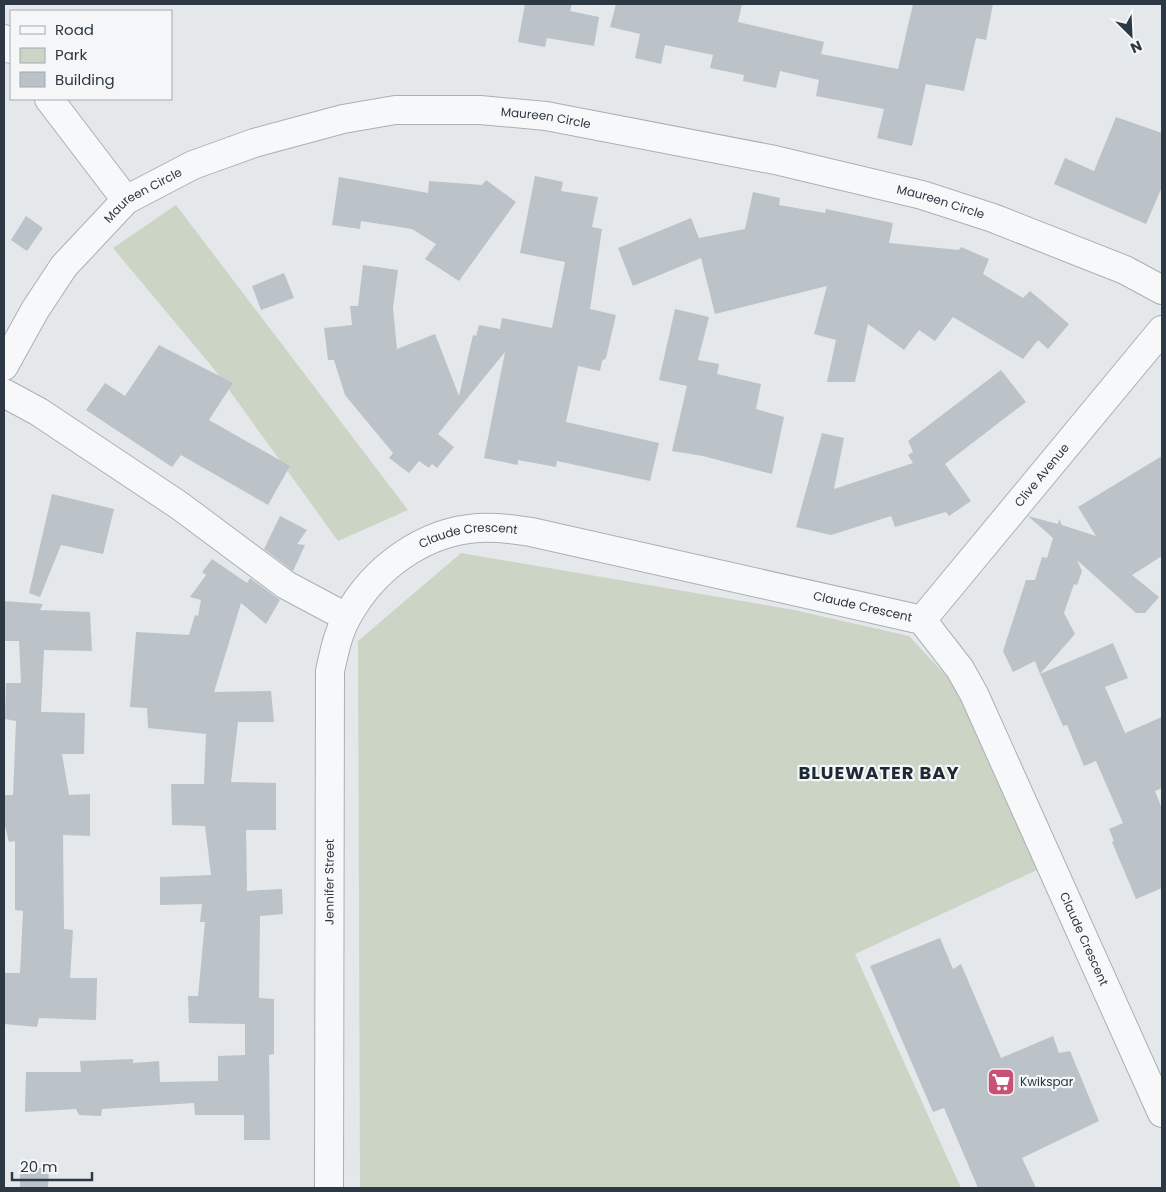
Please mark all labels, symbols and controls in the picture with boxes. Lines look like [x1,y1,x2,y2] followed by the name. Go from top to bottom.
[10,10,172,100] legend
[1106,10,1156,60] north arrow
[55,19,94,40] text: Road
[1127,36,1145,58] text: N
[55,44,87,65] text: Park
[55,69,115,90] text: Building
[500,103,592,132] street label: Maureen Circle
[100,163,185,226] street label: Maureen Circle
[895,180,987,223] street label: Maureen Circle
[1010,440,1073,510] street label: Clive Avenue
[415,519,519,552] street label: Claude Crescent
[812,587,914,626] street label: Claude Crescent
[798,760,960,785] district label: BLUEWATER BAY
[321,839,338,925] street label: Jennifer Street
[1056,889,1113,988] street label: Claude Crescent
[986,1067,1016,1097] supermarket icon: Kwikspar
[1020,1073,1074,1090] place label: Kwikspar
[12,1150,92,1182] scale bar
[20,1156,58,1177] text: 20 m

